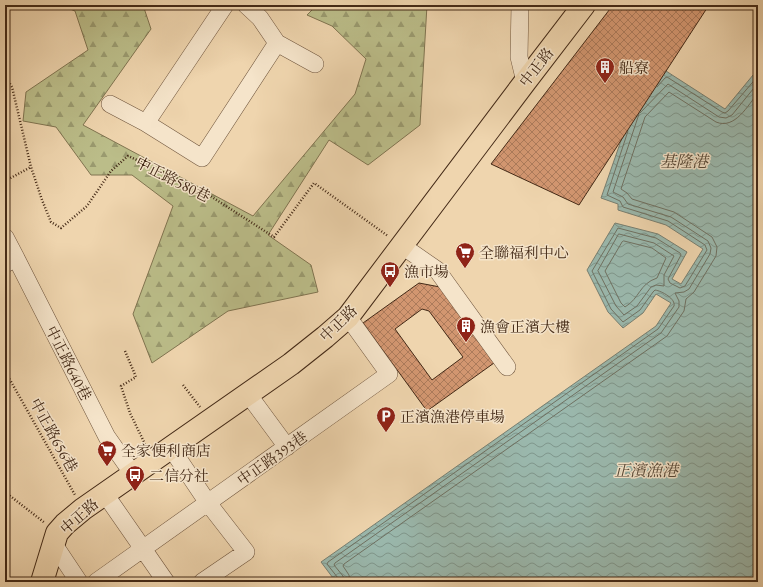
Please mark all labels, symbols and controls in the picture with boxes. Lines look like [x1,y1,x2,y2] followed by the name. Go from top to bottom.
[515,43,557,91] street label: 中正路
[594,56,616,84] building icon: 船寮
[619,58,649,77] place label: 船寮
[660,151,710,172] water label: 基隆港
[132,152,214,206] street label: 中正路580巷
[454,241,476,269] supermarket icon: 全聯福利中心
[479,243,569,262] place label: 全聯福利中心
[379,260,401,288] bus stop icon: 漁市場
[404,262,449,281] place label: 漁市場
[315,301,361,345] street label: 中正路
[455,315,477,343] building icon: 漁會正濱大樓
[480,317,570,336] place label: 漁會正濱大樓
[42,322,96,404] street label: 中正路640巷
[26,395,82,475] street label: 中正路656巷
[375,405,397,433] parking icon: 正濱漁港停車場
[400,407,505,426] place label: 正濱漁港停車場
[233,427,311,489] street label: 中正路393巷
[96,439,118,467] supermarket icon: 全家便利商店
[121,441,211,460] place label: 全家便利商店
[614,460,680,481] water label: 正濱漁港
[124,464,146,492] bus stop icon: 二信分社
[149,466,209,485] place label: 二信分社
[56,494,102,538] street label: 中正路

